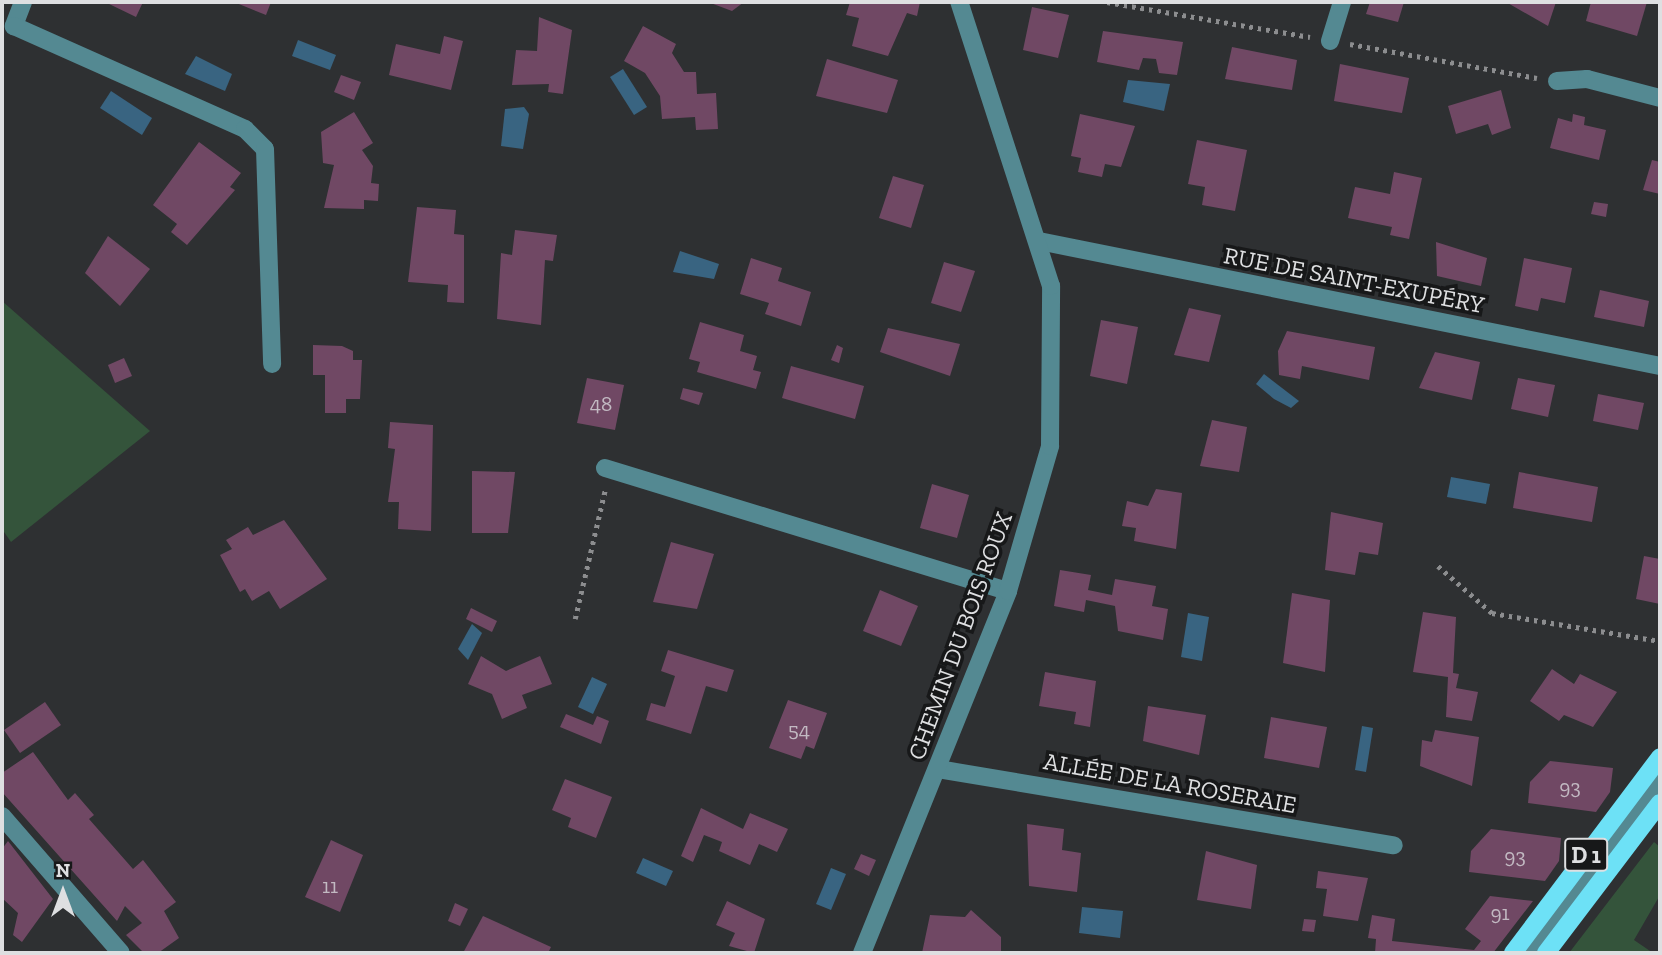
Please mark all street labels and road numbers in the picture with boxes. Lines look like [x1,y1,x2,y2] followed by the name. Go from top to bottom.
[1221,241,1487,319] street label: RUE DE SAINT-EXUPÉRY
[902,508,1018,764] street label: CHEMIN DU BOIS ROUX
[1041,747,1299,819] street label: ALLÉE DE LA ROSERAIE
[1563,835,1609,874] road number: D 1

